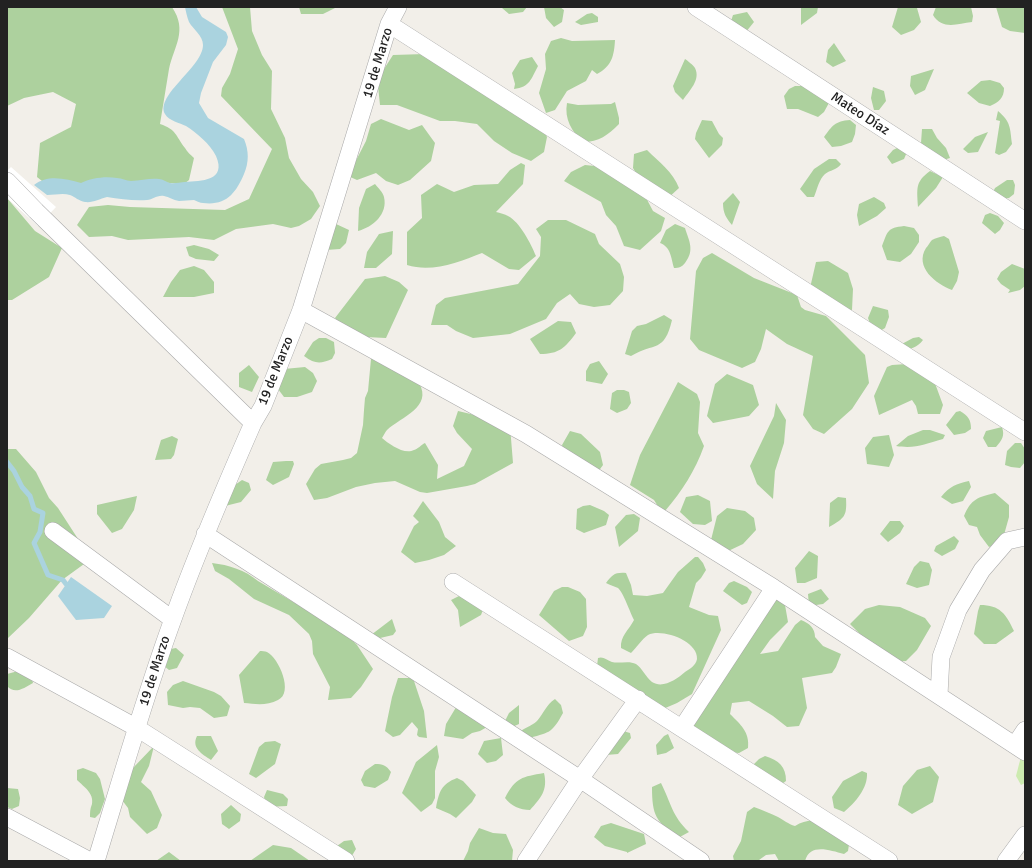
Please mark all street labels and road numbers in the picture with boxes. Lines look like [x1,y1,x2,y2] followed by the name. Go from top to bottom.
[359,26,397,100] street label: 19 de Marzo
[827,89,893,139] street label: Mateo Díaz
[255,334,297,408] street label: 19 de Marzo
[136,634,174,708] street label: 19 de Marzo

